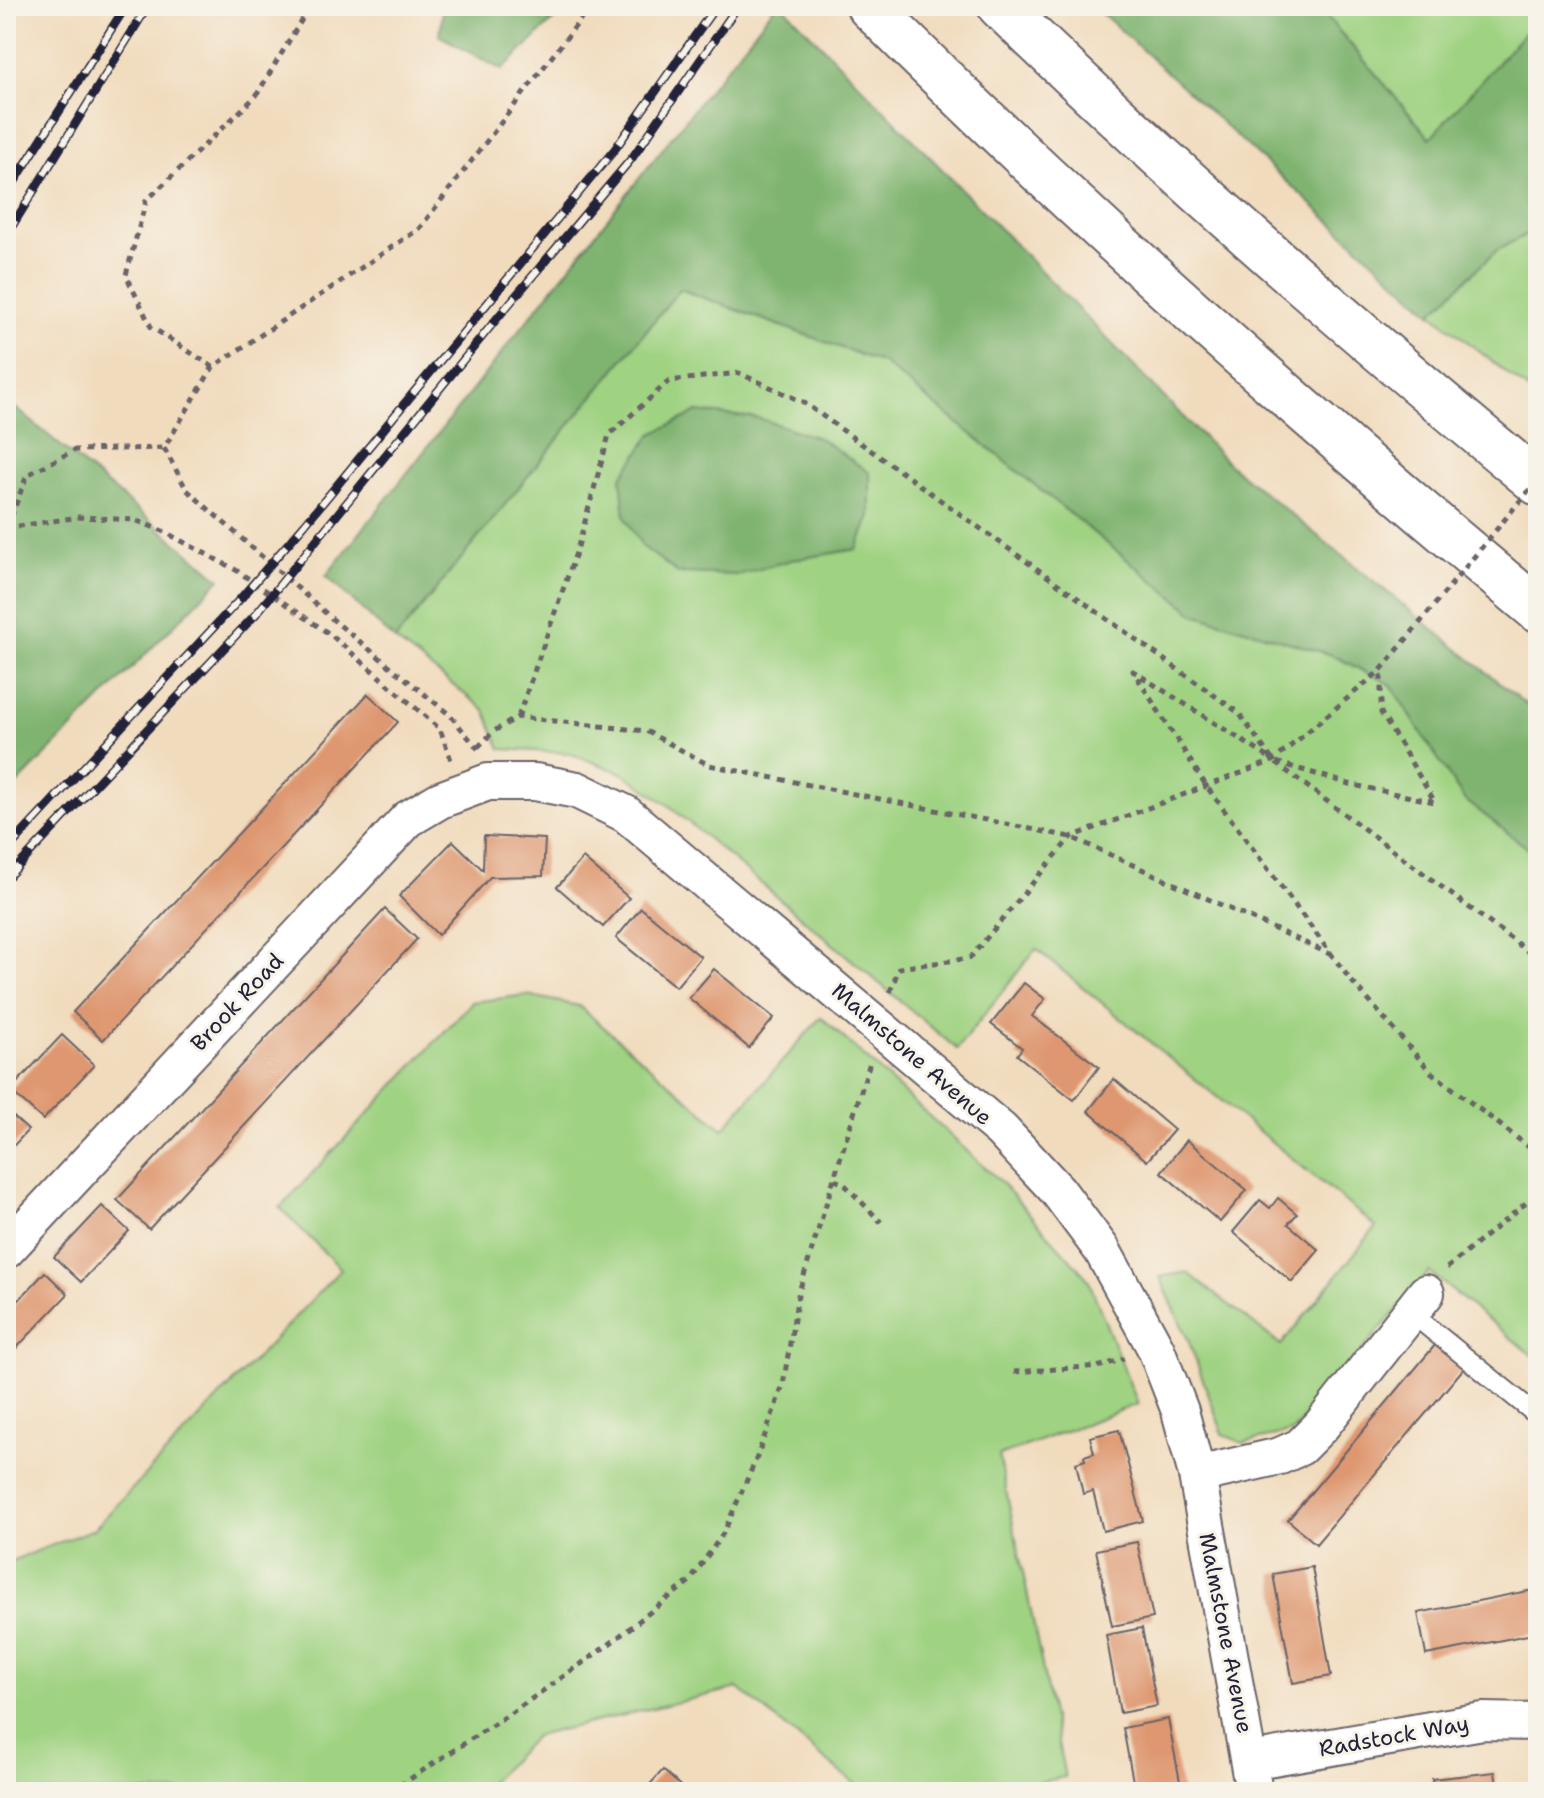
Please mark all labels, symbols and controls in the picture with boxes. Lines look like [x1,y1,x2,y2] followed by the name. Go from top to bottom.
[184,947,290,1057] street label: Brook Road
[826,976,998,1132] street label: Malmstone Avenue
[1192,1530,1260,1736] street label: Malmstone Avenue
[1317,1709,1471,1763] street label: Radstock Way

